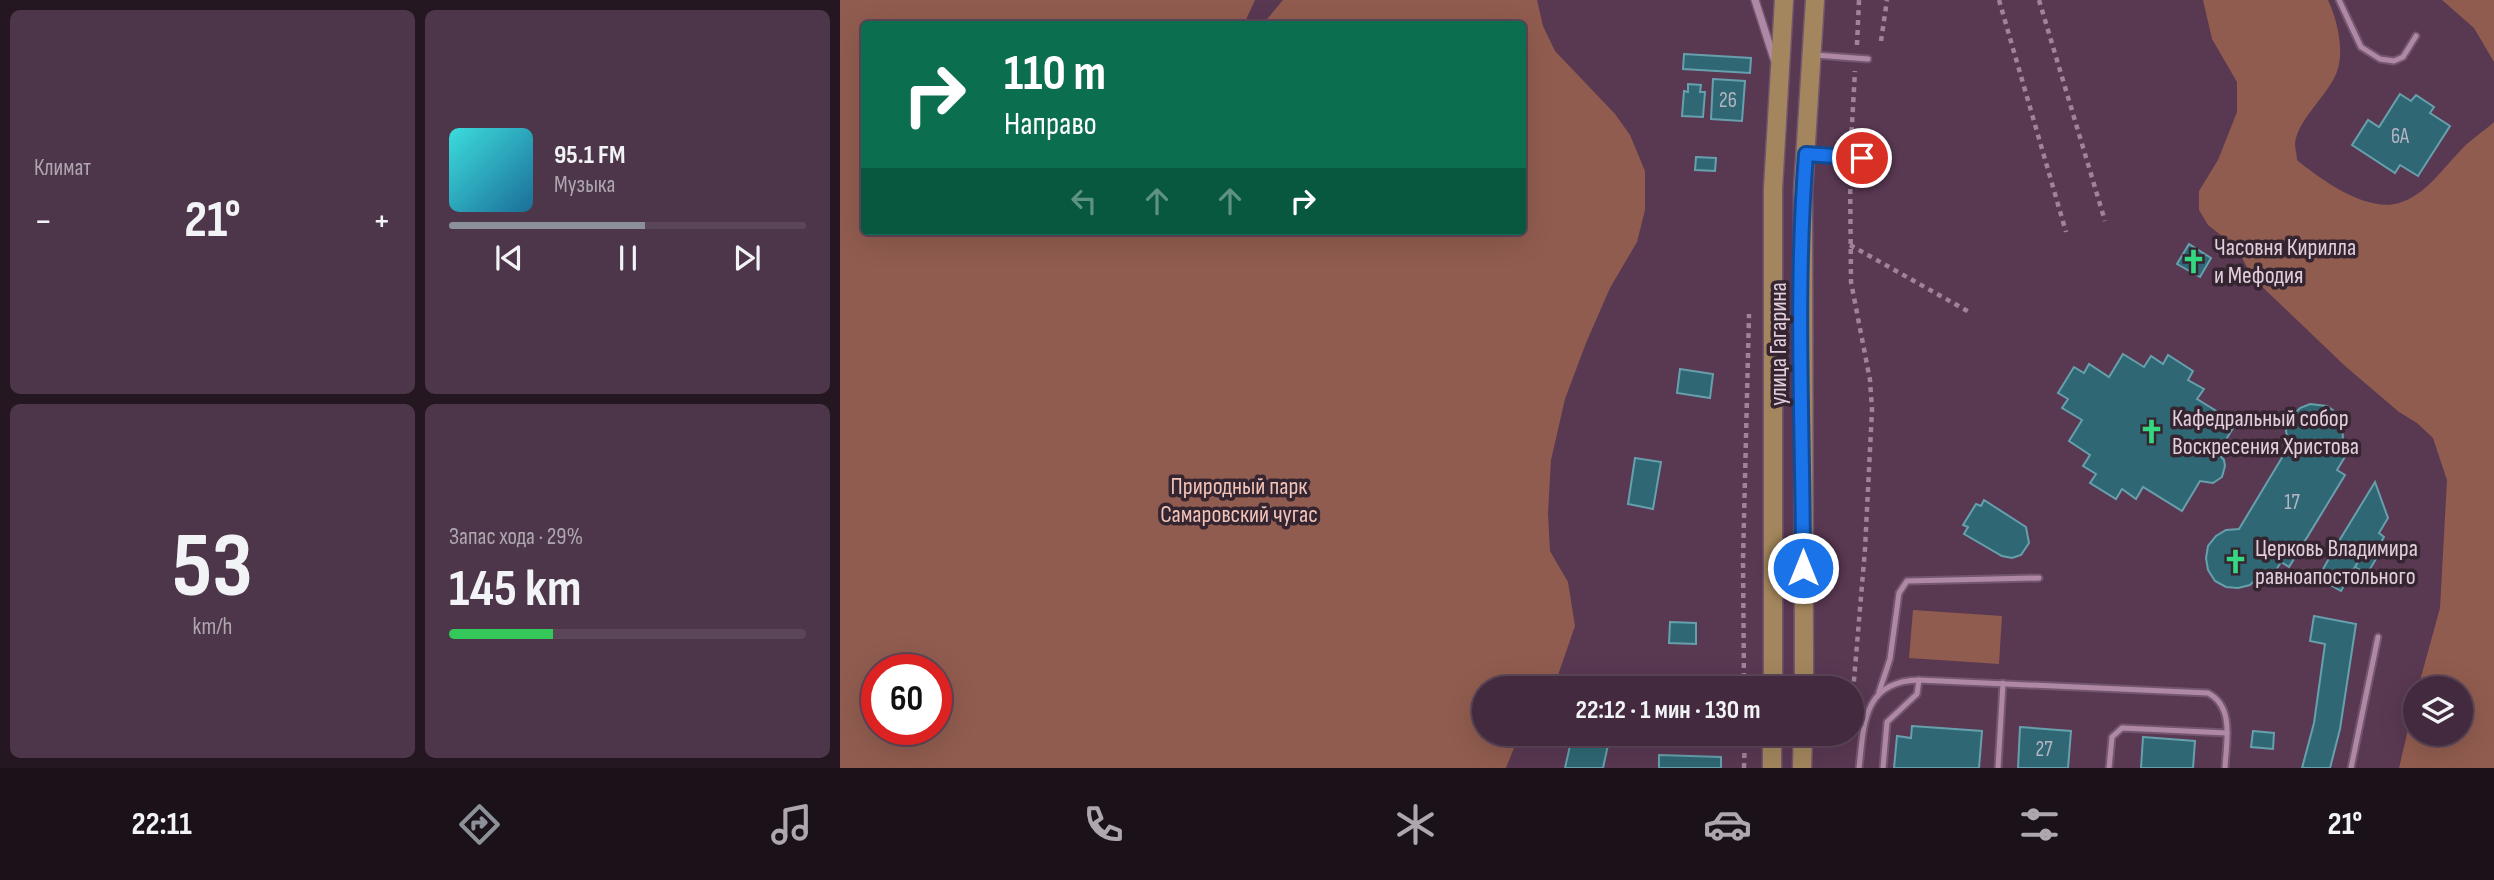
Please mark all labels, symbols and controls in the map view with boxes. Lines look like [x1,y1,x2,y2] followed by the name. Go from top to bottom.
[1004,45,1106,104] text: 110 m
[889,49,980,140] icon: right
[1719,88,1737,113] house number: 26
[1004,105,1097,144] text: Направо
[2391,124,2410,149] house number: 6А
[1832,128,1892,188] pin
[1843,139,1881,177] icon: arrive
[554,140,625,171] text: 95.1 FM
[34,154,91,182] text: Климат
[554,171,615,199] text: Музыка
[1065,182,1103,220] icon: left
[1138,182,1176,220] icon: ahead
[1211,182,1249,220] icon: ahead
[1284,182,1322,220] icon: right
[184,189,241,252] text: 21°
[34,199,53,244] text: −
[372,199,391,244] text: +
[2214,233,2356,290] place label: Часовня Кирилла и Мефодия
[490,239,528,277] icon: previous
[609,239,647,277] icon: pause
[728,239,766,277] icon: next
[2180,247,2208,275] church icon: Часовня Кирилла и Мефодия
[1764,282,1793,406] street label: улица Гагарина
[2172,404,2359,461] place label: Кафедральный собор Воскресения Христова
[2138,418,2166,446] church icon: Кафедральный собор Воскресения Христова
[1160,472,1318,529] park label: Природный парк Самаровский чугас
[2284,490,2300,515] house number: 17
[172,513,253,622] text: 53
[449,523,583,551] text: Запас хода · 29%
[1766,531,1840,605] position arrow
[2255,534,2418,591] place label: Церковь Владимира равноапостольного
[2221,548,2249,576] church icon: Церковь Владимира равноапостольного
[449,558,581,621] text: 145 km
[193,613,232,641] text: km/h
[861,654,952,745] speed limit sign: 60
[2403,676,2473,746] map controls
[2403,676,2473,746] button: layers
[1575,695,1761,726] text: 22:12 · 1 мин · 130 m
[2035,737,2053,762] house number: 27
[455,800,504,849] icon: directions
[767,800,816,849] icon: music
[1079,800,1128,849] icon: phone
[1391,800,1440,849] icon: climate
[1703,800,1752,849] icon: car
[2015,800,2064,849] icon: filters
[132,805,192,844] text: 22:11
[2328,805,2362,844] text: 21°

